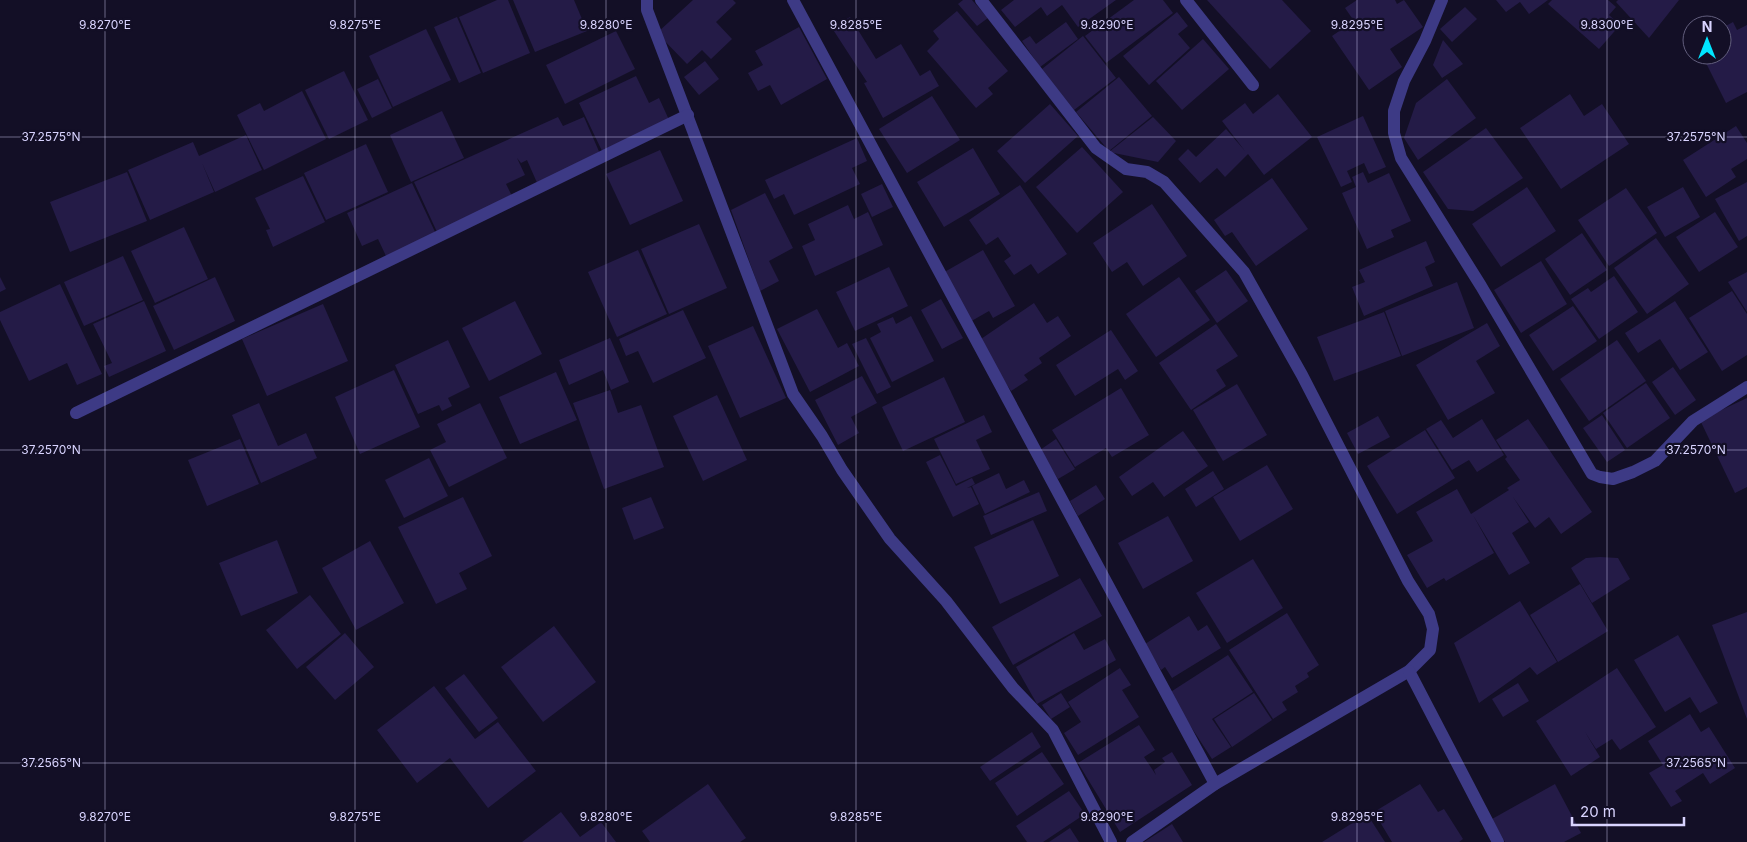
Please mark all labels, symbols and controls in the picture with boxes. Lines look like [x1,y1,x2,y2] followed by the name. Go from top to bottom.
[1682,15,1732,65] north arrow
[79,17,131,32] text: 9.8270°E
[329,17,381,32] text: 9.8275°E
[580,17,632,32] text: 9.8280°E
[830,17,882,32] text: 9.8285°E
[1081,17,1133,32] text: 9.8290°E
[1331,17,1383,32] text: 9.8295°E
[1581,17,1633,32] text: 9.8300°E
[1702,18,1712,35] text: N
[21,129,81,144] text: 37.2575°N
[1666,129,1726,144] text: 37.2575°N
[21,442,81,457] text: 37.2570°N
[1666,442,1726,457] text: 37.2570°N
[21,755,81,770] text: 37.2565°N
[1666,755,1726,770] text: 37.2565°N
[1572,794,1684,826] scale bar
[1580,802,1616,821] text: 20 m
[79,809,131,824] text: 9.8270°E
[329,809,381,824] text: 9.8275°E
[580,809,632,824] text: 9.8280°E
[830,809,882,824] text: 9.8285°E
[1081,809,1133,824] text: 9.8290°E
[1331,809,1383,824] text: 9.8295°E

